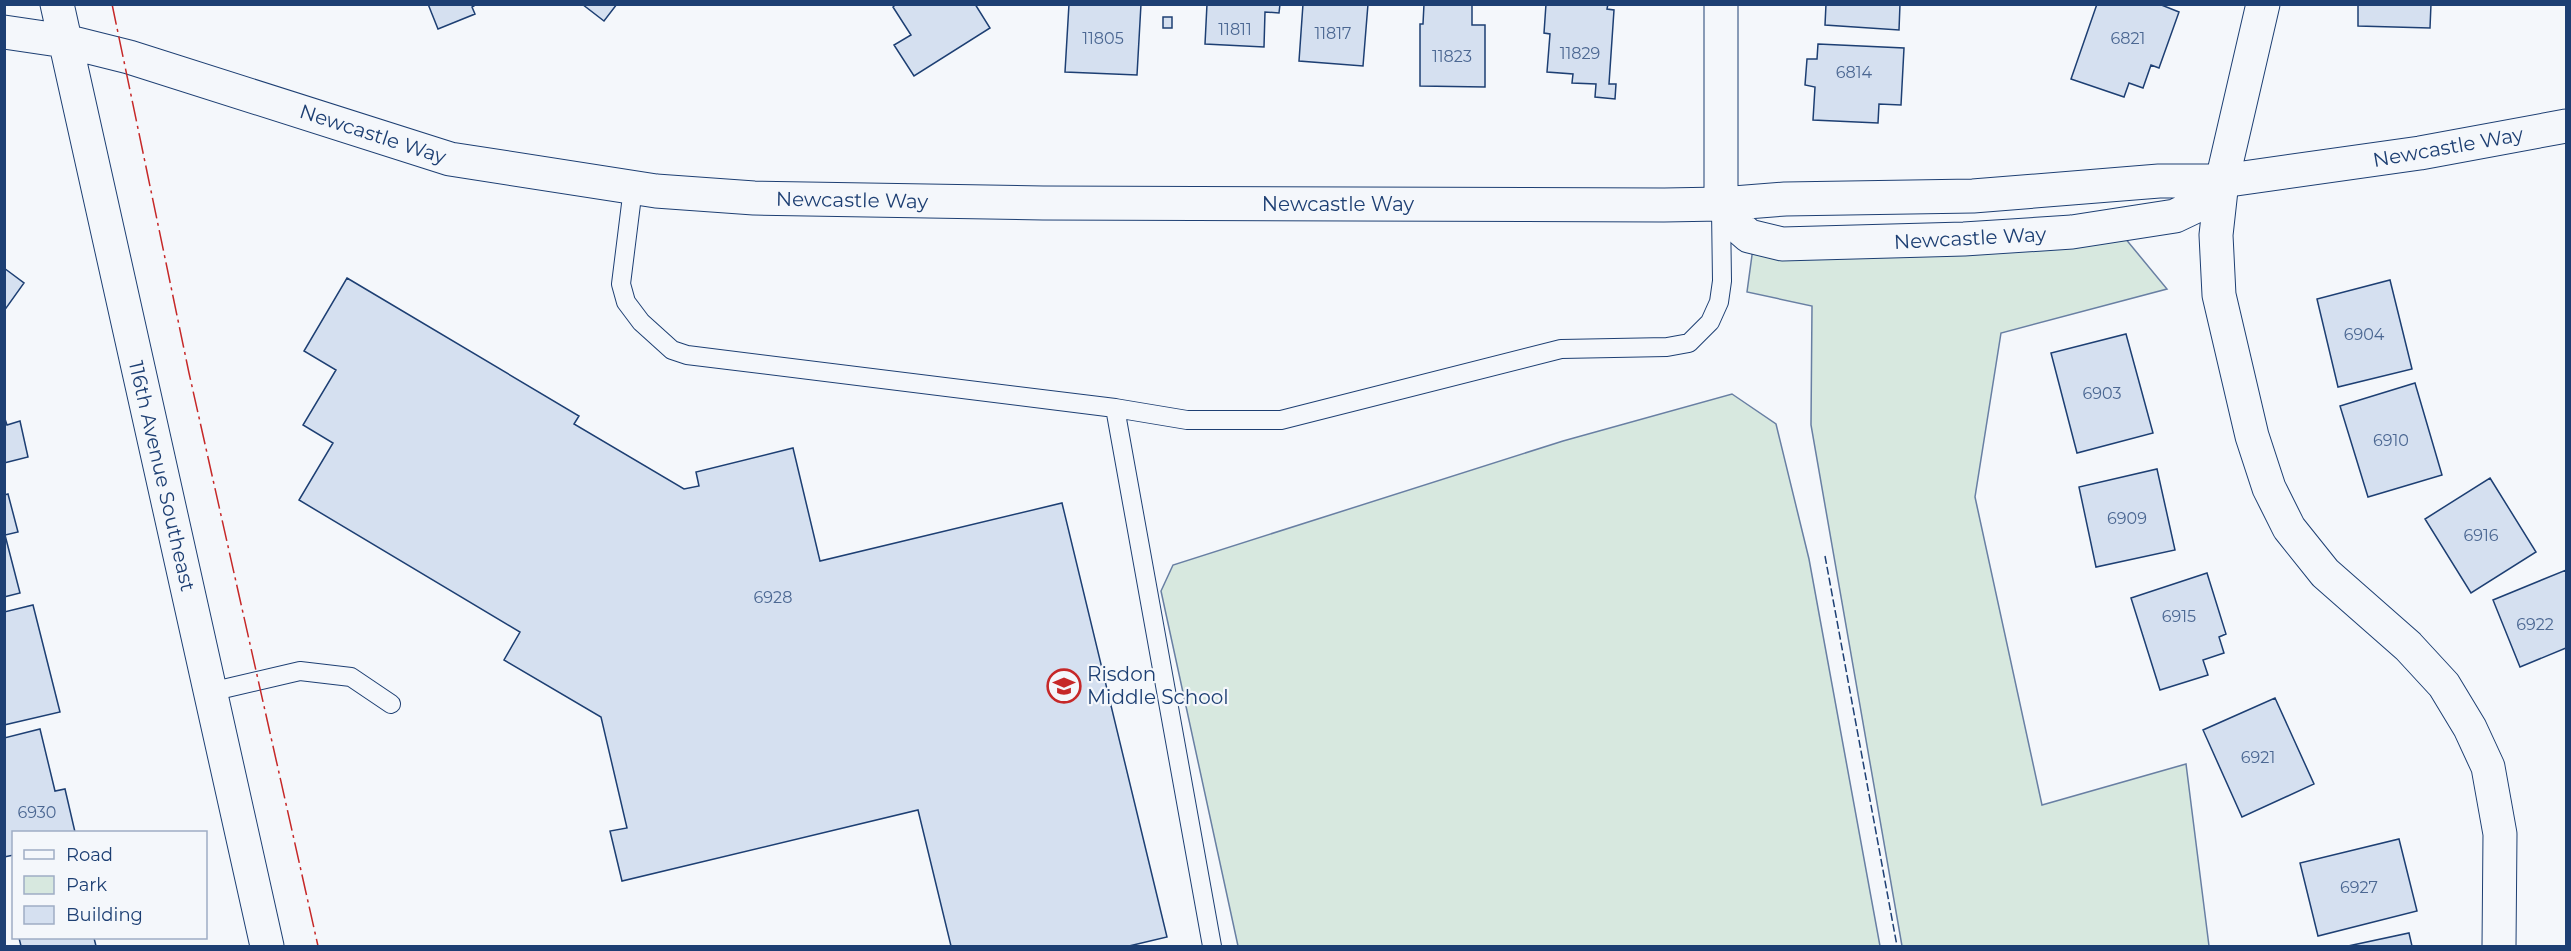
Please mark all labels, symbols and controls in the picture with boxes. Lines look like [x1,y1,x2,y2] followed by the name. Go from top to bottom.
[1218,20,1252,39] house number: 11811
[1315,24,1351,43] house number: 11817
[1082,29,1124,48] house number: 11805
[2111,29,2145,48] house number: 6821
[1560,44,1600,63] house number: 11829
[1432,47,1472,66] house number: 11823
[1836,63,1873,82] house number: 6814
[297,99,449,169] street label: Newcastle Way
[2371,122,2525,172] street label: Newcastle Way
[776,187,929,213] street label: Newcastle Way
[1262,192,1414,216] street label: Newcastle Way
[1893,222,2047,254] street label: Newcastle Way
[2344,325,2385,344] house number: 6904
[124,359,200,593] street label: 116th Avenue Southeast
[2083,384,2121,403] house number: 6903
[2373,431,2409,450] house number: 6910
[2107,509,2147,528] house number: 6909
[2463,526,2499,545] house number: 6916
[754,588,792,607] house number: 6928
[2162,607,2196,626] house number: 6915
[2516,615,2554,634] house number: 6922
[1087,662,1229,709] place label: Risdon Middle School
[1046,668,1082,704] school or university icon: Risdon Middle School
[2241,748,2275,767] house number: 6921
[18,803,56,822] house number: 6930
[12,831,207,939] legend
[66,844,113,866] text: Road
[66,874,107,896] text: Park
[2340,878,2378,897] house number: 6927
[66,904,143,926] text: Building

